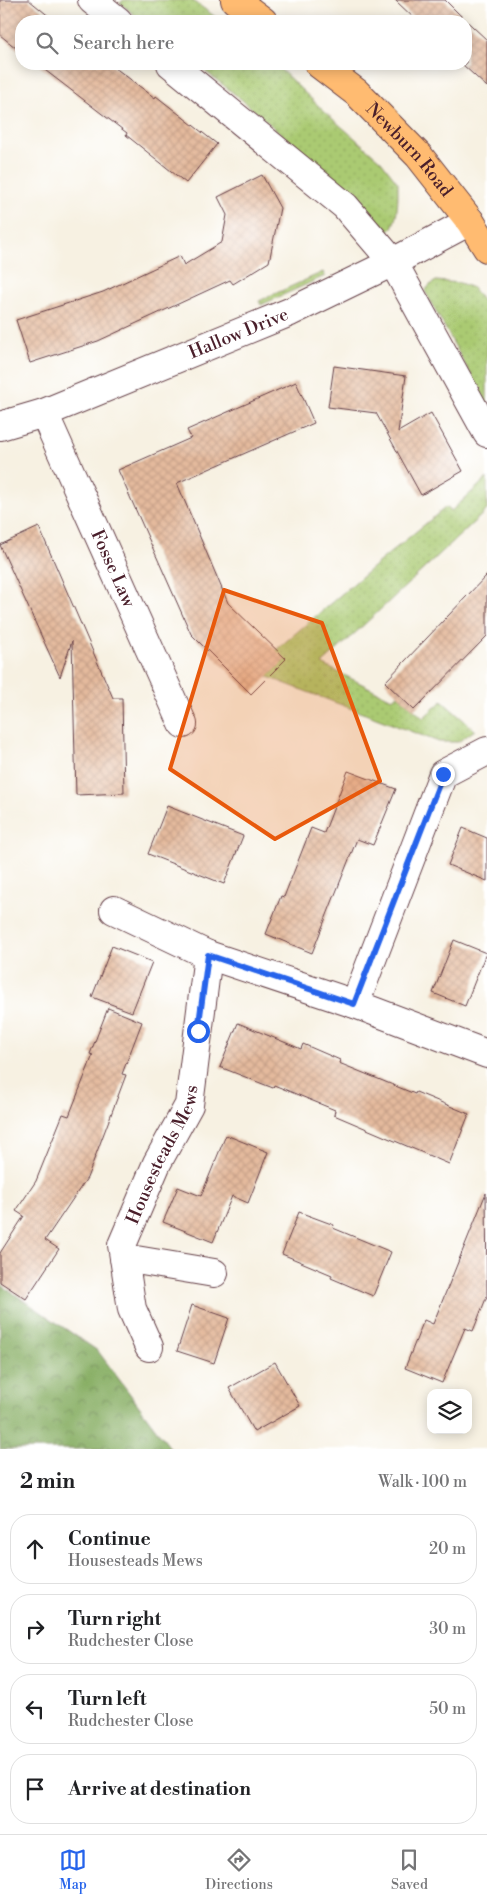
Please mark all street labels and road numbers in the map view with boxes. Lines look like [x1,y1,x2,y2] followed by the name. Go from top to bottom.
[361,98,458,202] street label: Newburn Road
[185,303,292,364] street label: Hallow Drive
[86,526,141,611] street label: Fosse Law
[121,1084,203,1228] street label: Housesteads Mews

